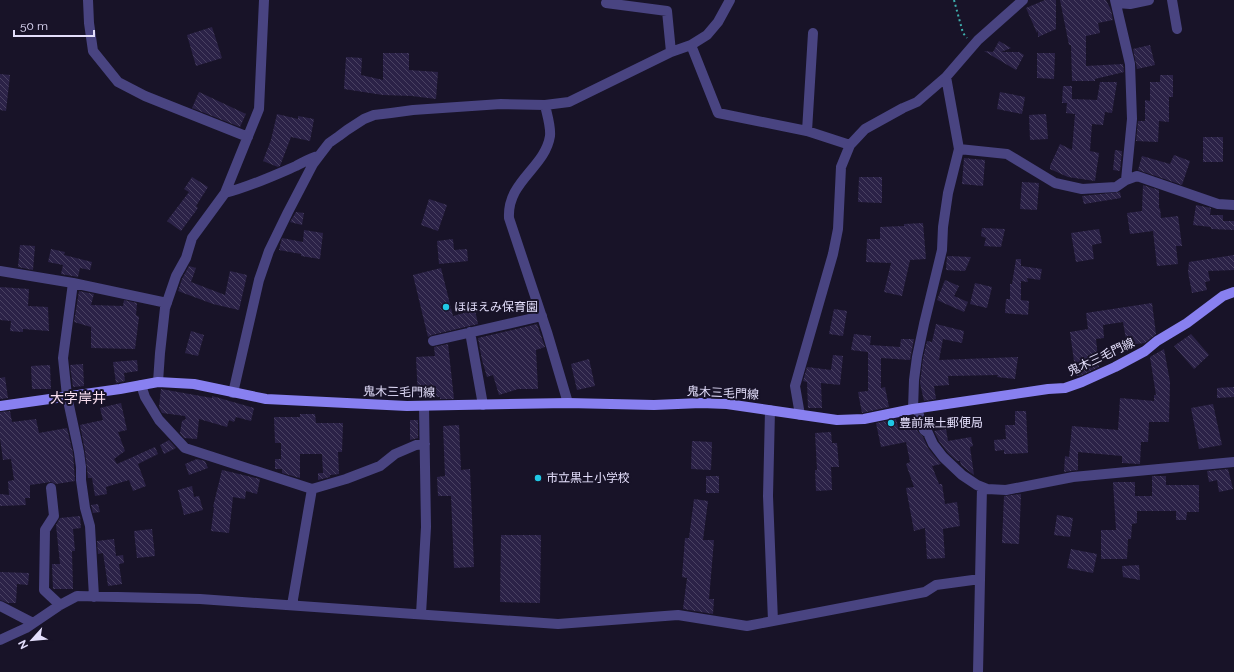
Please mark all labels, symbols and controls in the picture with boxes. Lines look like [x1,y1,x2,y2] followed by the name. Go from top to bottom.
[14,12,94,38] scale bar
[20,19,48,33] text: 50 m
[454,300,538,314] place label: ほほえみ保育園
[441,302,451,312] marker: ほほえみ保育園
[1065,335,1137,379] street label: 鬼木三毛門線
[363,384,435,400] street label: 鬼木三毛門線
[687,384,759,402] street label: 鬼木三毛門線
[50,390,106,406] district label: 大字岸井
[899,416,983,430] place label: 豊前黒土郵便局
[886,418,896,428] marker: 豊前黒土郵便局
[546,471,630,485] place label: 市立黒土小学校
[533,473,543,483] marker: 市立黒土小学校
[12,620,52,660] north arrow
[16,638,31,651] text: N

